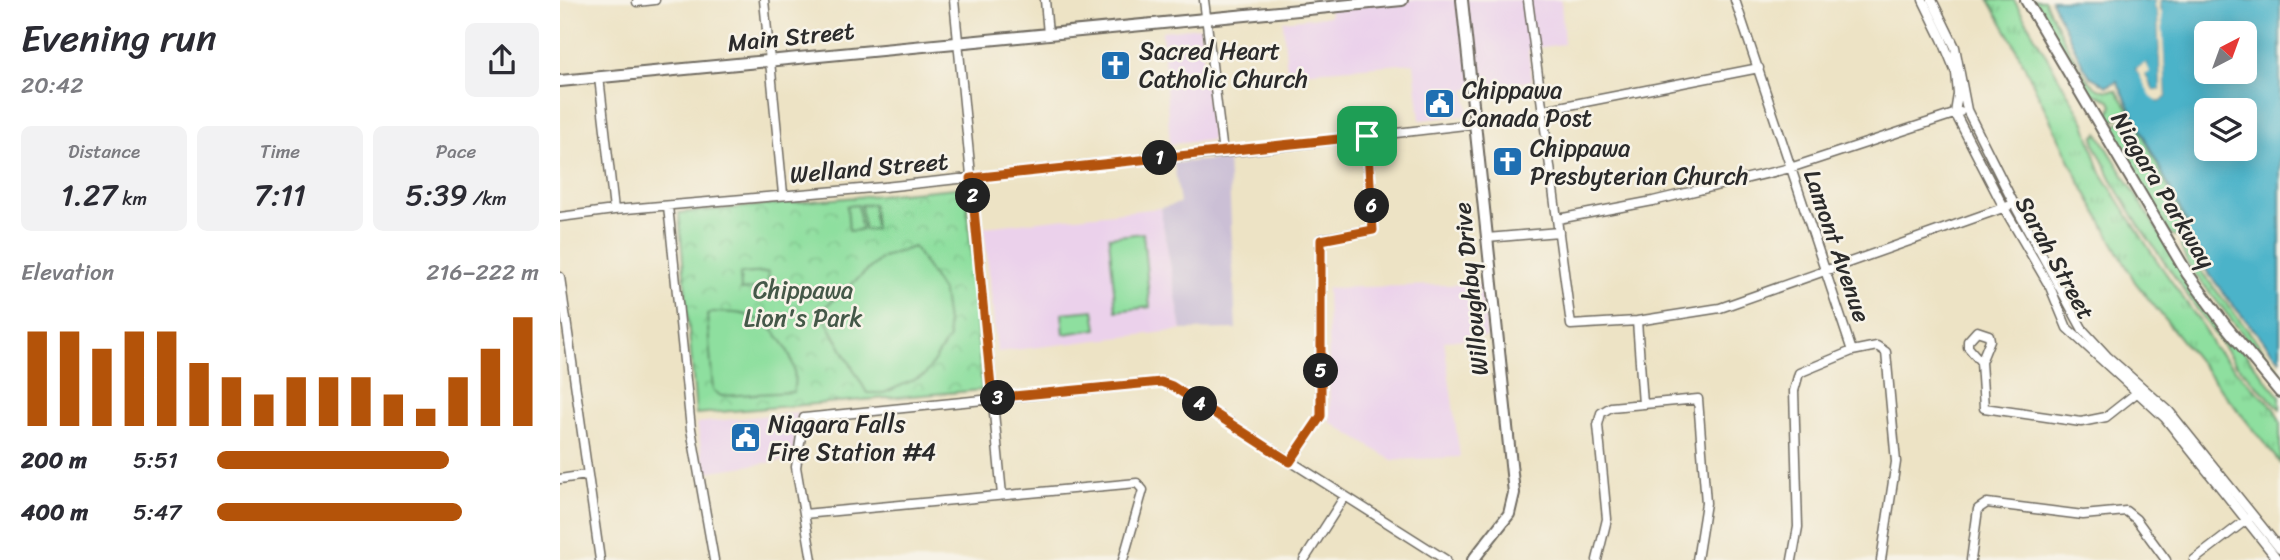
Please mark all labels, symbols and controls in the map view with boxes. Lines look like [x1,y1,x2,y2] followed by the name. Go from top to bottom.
[21,5,217,72] text: Evening run
[726,9,856,65] street label: Main Street
[2194,21,2258,84] north arrow
[2194,21,2257,161] map controls
[465,23,539,97] button: share
[1139,30,1308,100] place label: Sacred Heart Catholic Church
[1099,48,1133,82] church icon: Sacred Heart Catholic Church
[21,65,83,106] text: 20:42
[1462,69,1592,139] place label: Chippawa Canada Post
[1422,87,1456,121] public building icon: Chippawa Canada Post
[2194,98,2257,161] button: layers
[2099,103,2227,278] street label: Niagara Parkway
[1337,106,1397,166] pin
[1348,117,1386,155] icon: arrive
[1530,127,1748,197] place label: Chippawa Presbyterian Church
[68,135,140,168] text: Distance
[260,135,300,168] text: Time
[436,135,476,168] text: Pace
[788,140,950,196] street label: Welland Street
[1142,140,1178,176] pin: 1
[1155,141,1164,174] text: 1
[1490,145,1524,179] church icon: Chippawa Presbyterian Church
[1791,164,1883,328] street label: Lamont Avenue
[61,168,117,222] text: 1.27
[254,168,306,222] text: 7:11
[405,168,468,222] text: 5:39
[956,178,990,214] pin: 2
[967,179,978,212] text: 2
[117,182,147,215] text: km
[468,182,507,215] text: /km
[1354,188,1390,224] pin: 6
[2003,188,2107,328] street label: Sarah Street
[1366,189,1377,222] text: 6
[1441,200,1501,378] street label: Willoughby Drive
[21,252,114,293] text: Elevation
[426,252,539,293] text: 216–222 m
[744,269,862,339] park label: Chippawa Lion's Park
[1304,354,1338,388] pin: 5
[1315,354,1326,387] text: 5
[980,380,1016,416] pin: 3
[992,381,1003,414] text: 3
[1182,386,1218,422] pin: 4
[1194,387,1205,420] text: 4
[768,403,936,473] place label: Niagara Falls Fire Station #4
[728,421,762,455] public building icon: Niagara Falls Fire Station #4
[21,440,87,481] text: 200 m
[133,440,178,481] text: 5:51
[21,492,88,533] text: 400 m
[133,492,182,533] text: 5:47

